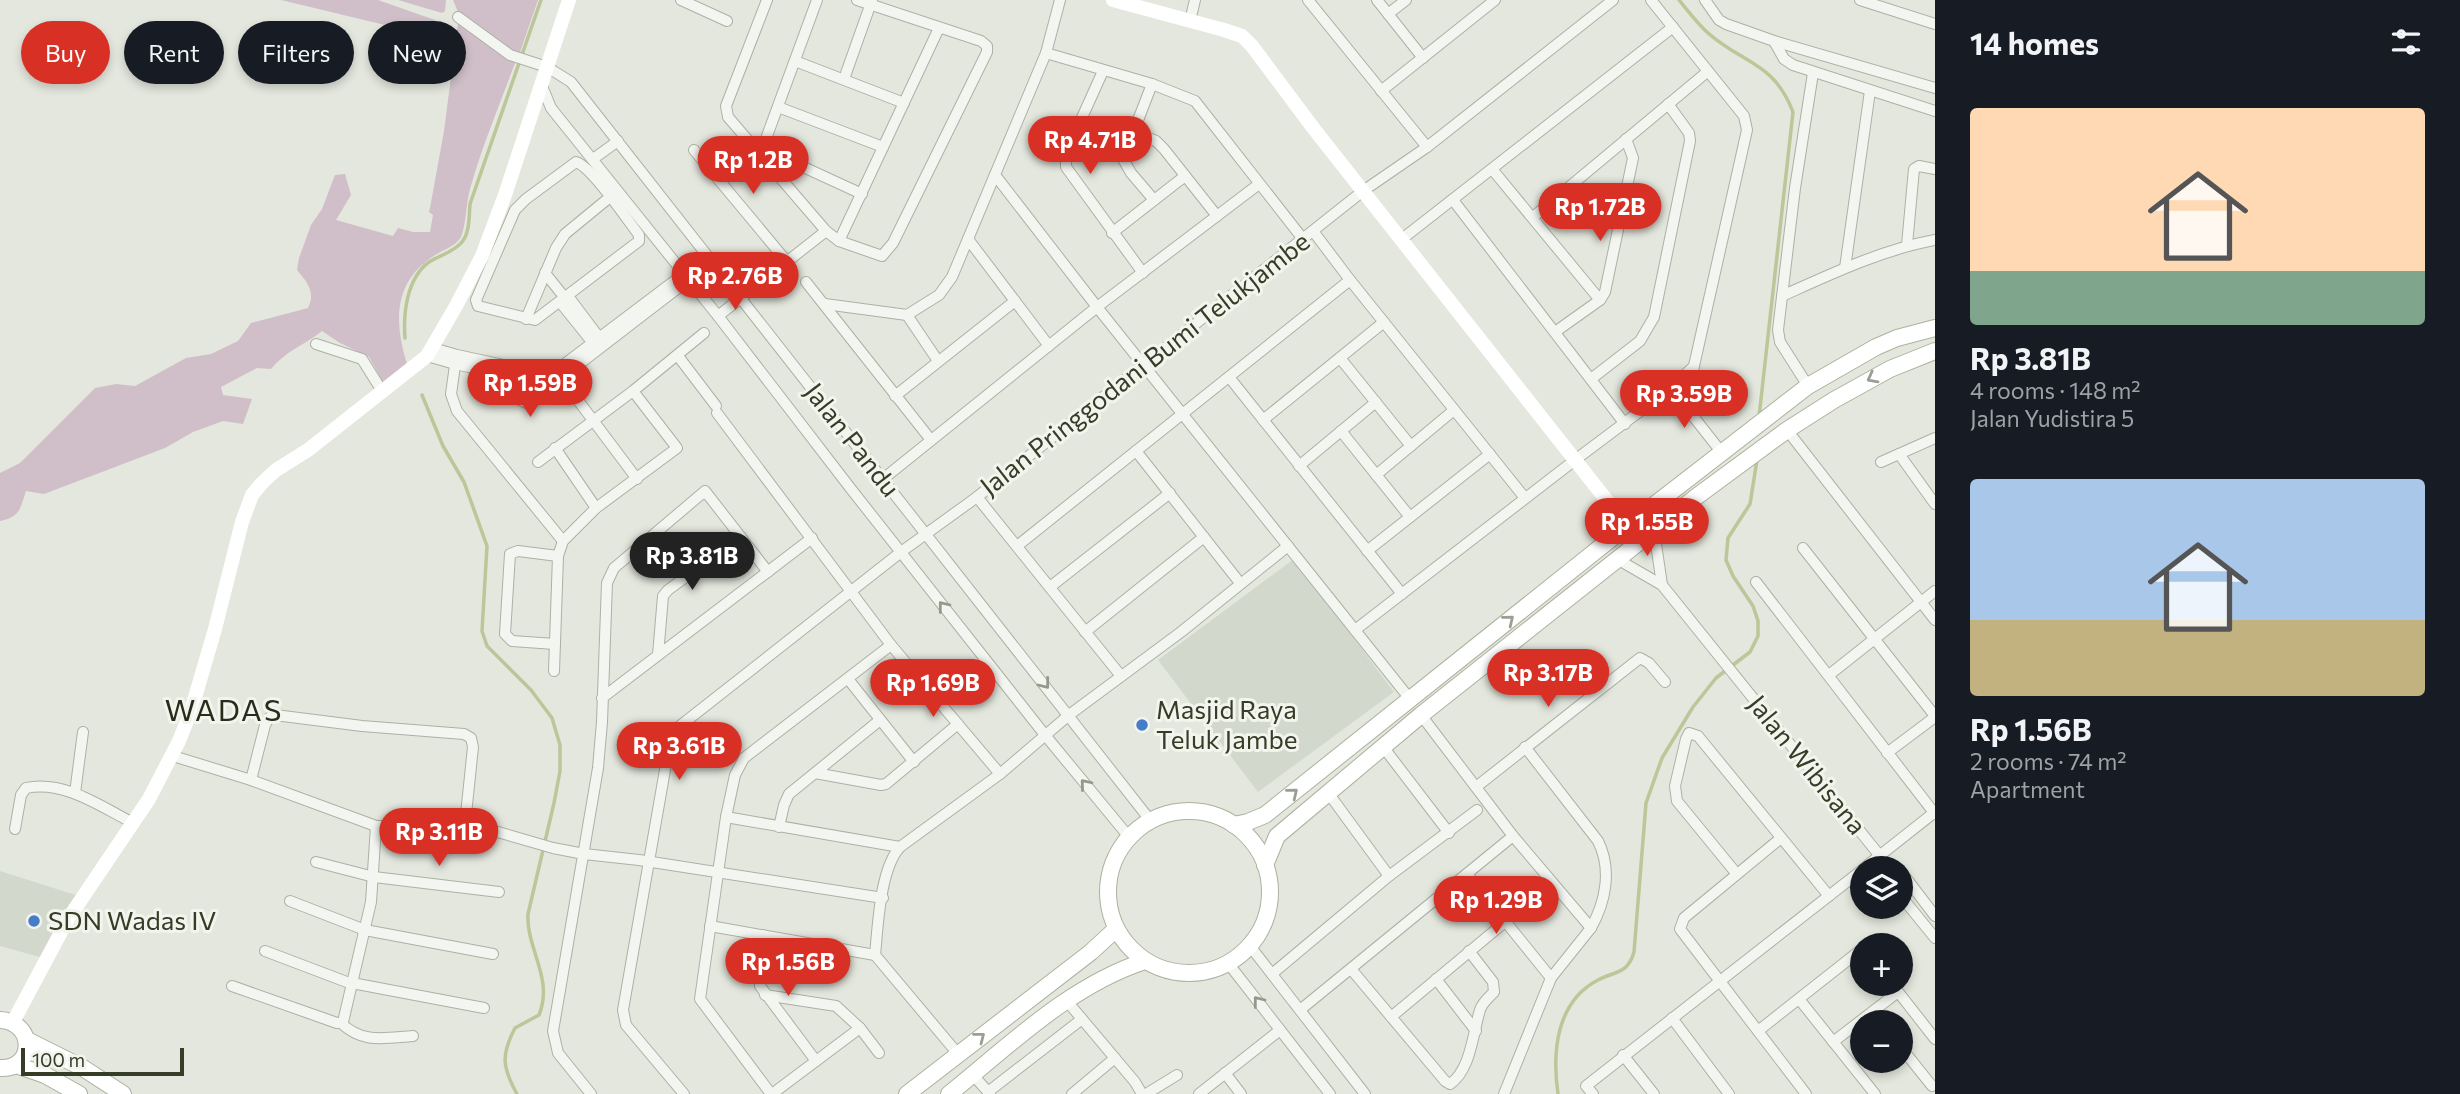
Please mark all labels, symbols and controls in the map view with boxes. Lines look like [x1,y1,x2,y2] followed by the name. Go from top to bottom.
[21,21,110,84] chip: Buy
[124,21,224,84] chip: Rent
[238,21,354,84] chip: Filters
[368,21,466,84] chip: New
[2387,23,2425,61] icon: filters
[1970,24,2099,61] text: 14 homes
[1018,116,1162,176] pin: Rp 4.71B
[1044,125,1136,153] text: Rp 4.71B
[688,136,818,196] pin: Rp 1.2B
[714,145,792,173] text: Rp 1.2B
[2135,153,2261,279] icon: home
[1528,184,1672,243] pin: Rp 1.72B
[1554,192,1646,220] text: Rp 1.72B
[973,225,1315,501] street label: Jalan Pringgodani Bumi Telukjambe
[663,252,807,312] pin: Rp 2.76B
[688,261,782,289] text: Rp 2.76B
[1970,339,2091,376] text: Rp 3.81B
[458,360,602,419] pin: Rp 1.59B
[483,368,577,396] text: Rp 1.59B
[1612,370,1756,430] pin: Rp 3.59B
[1867,370,1880,384] one-way arrow
[799,376,907,502] street label: Jalan Pandu
[1970,376,2141,404] text: 4 rooms · 148 m²
[1636,379,1732,407] text: Rp 3.59B
[1970,404,2134,432] text: Jalan Yudistira 5
[1575,498,1719,558] pin: Rp 1.55B
[1601,507,1693,535] text: Rp 1.55B
[2135,524,2261,650] icon: home
[620,532,764,592] pin: Rp 3.81B
[646,541,738,569] text: Rp 3.81B
[939,602,952,614] one-way arrow
[1501,616,1513,629] one-way arrow
[1476,650,1620,709] pin: Rp 3.17B
[1503,658,1593,686] text: Rp 3.17B
[861,660,1005,719] pin: Rp 1.69B
[886,668,980,696] text: Rp 1.69B
[1036,677,1049,689] one-way arrow
[1742,688,1874,840] street label: Jalan Wibisana
[165,690,283,727] district label: WADAS
[1156,693,1298,754] place label: Masjid Raya Teluk Jambe
[1970,710,2092,747] text: Rp 1.56B
[1134,717,1150,733] marker: Masjid Raya Teluk Jambe
[607,722,751,782] pin: Rp 3.61B
[633,731,725,759] text: Rp 3.61B
[1970,747,2126,775] text: 2 rooms · 74 m²
[1970,775,2085,803] text: Apartment
[1081,780,1093,793] one-way arrow
[1285,788,1297,801] one-way arrow
[367,808,511,868] pin: Rp 3.11B
[395,817,483,845] text: Rp 3.11B
[1850,856,1913,1073] map controls
[1850,856,1913,919] button: layers
[1424,876,1568,936] pin: Rp 1.29B
[1450,885,1542,913] text: Rp 1.29B
[48,904,216,935] place label: SDN Wadas IV
[26,913,42,929] marker: SDN Wadas IV
[1850,933,1913,996] button: +
[716,939,860,998] pin: Rp 1.56B
[741,947,835,975] text: Rp 1.56B
[1253,997,1266,1009] one-way arrow
[1850,1010,1913,1073] button: −
[971,1033,984,1045] one-way arrow
[21,1045,184,1077] scale bar
[32,1048,85,1071] text: 100 m

